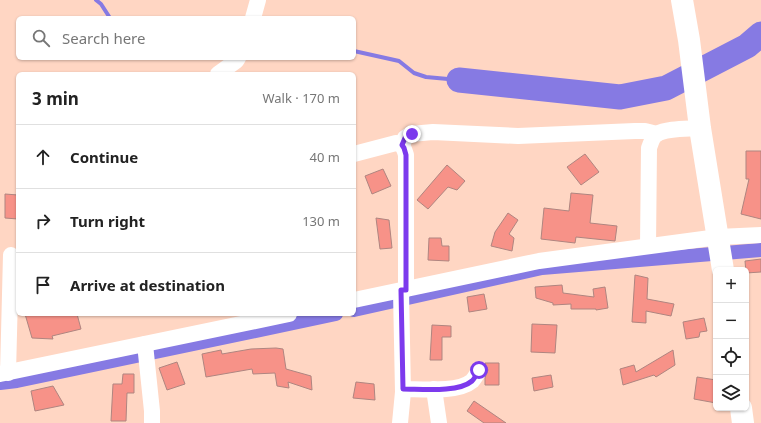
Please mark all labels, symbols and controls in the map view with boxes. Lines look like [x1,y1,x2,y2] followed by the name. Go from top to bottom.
[16,16,356,60] search box
[30,27,52,49] icon: search
[62,28,145,48] text: Search here
[32,87,79,110] text: 3 min
[262,89,340,107] text: Walk · 170 m
[403,125,421,143] route end
[32,146,54,168] icon: ahead
[70,147,138,167] text: Continue
[310,148,340,166] text: 40 m
[32,210,54,232] icon: right
[70,211,145,231] text: Turn right
[302,212,340,230] text: 130 m
[713,267,749,411] map controls
[713,267,749,303] button: +
[32,274,54,296] icon: arrive
[70,275,225,295] text: Arrive at destination
[713,303,749,339] button: −
[713,339,749,375] button: locate
[470,361,488,379] route start
[713,375,749,411] button: layers

